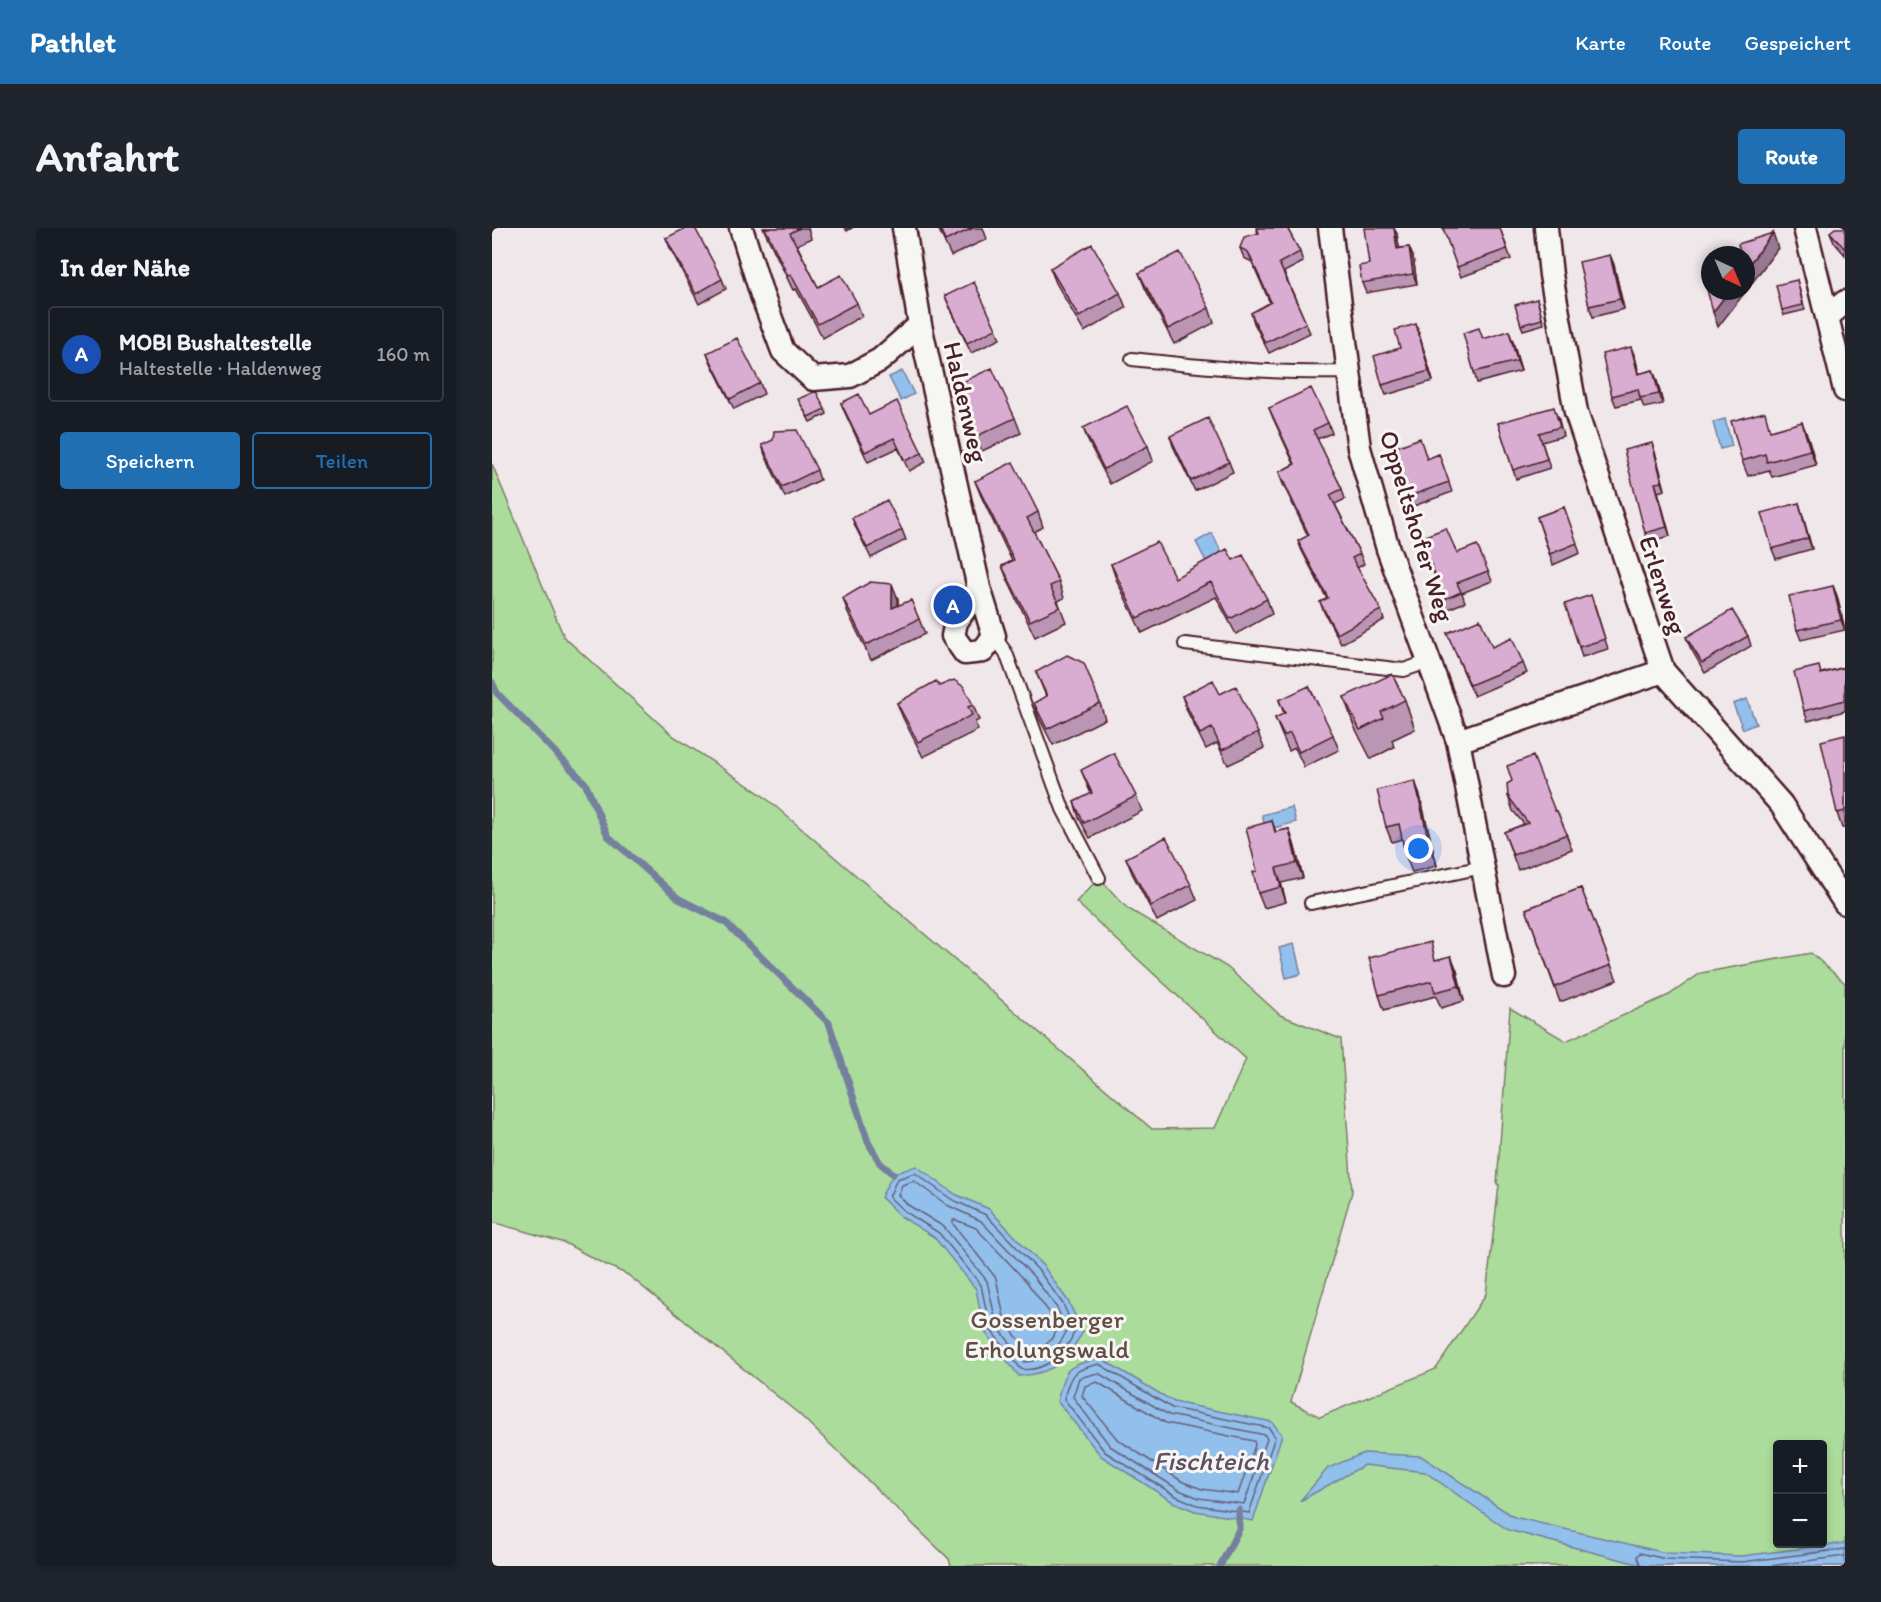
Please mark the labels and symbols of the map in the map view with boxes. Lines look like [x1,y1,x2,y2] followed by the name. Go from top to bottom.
[1701,246,1755,300] north arrow
[937,338,996,466] street label: Haldenweg
[1373,426,1462,626] street label: Oppeltshofer Weg
[1632,531,1694,639] street label: Erlenweg
[934,582,972,628] pin: A
[1404,834,1433,863] your location
[965,1303,1130,1365] park label: Gossenberger Erholungswald
[1153,1444,1270,1477] water label: Fischteich

